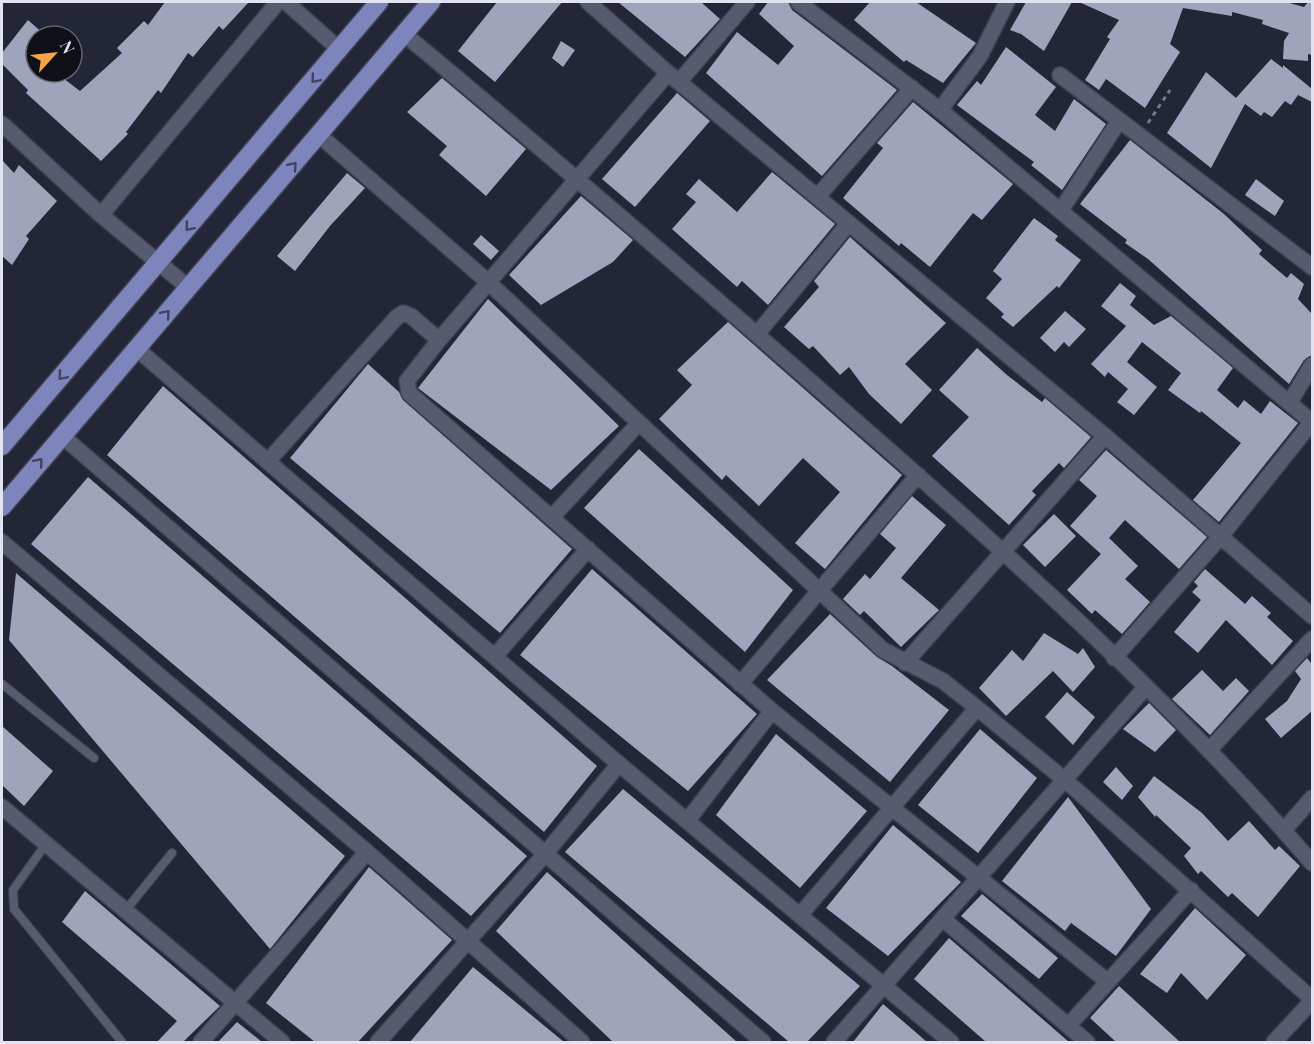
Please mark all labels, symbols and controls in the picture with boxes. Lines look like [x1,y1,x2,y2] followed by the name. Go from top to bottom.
[24,24,84,84] north arrow
[56,37,80,57] text: N
[312,72,323,83] one-way arrow
[286,162,297,173] one-way arrow
[185,221,196,231] one-way arrow
[159,310,170,321] one-way arrow
[58,369,69,380] one-way arrow
[32,458,43,469] one-way arrow

